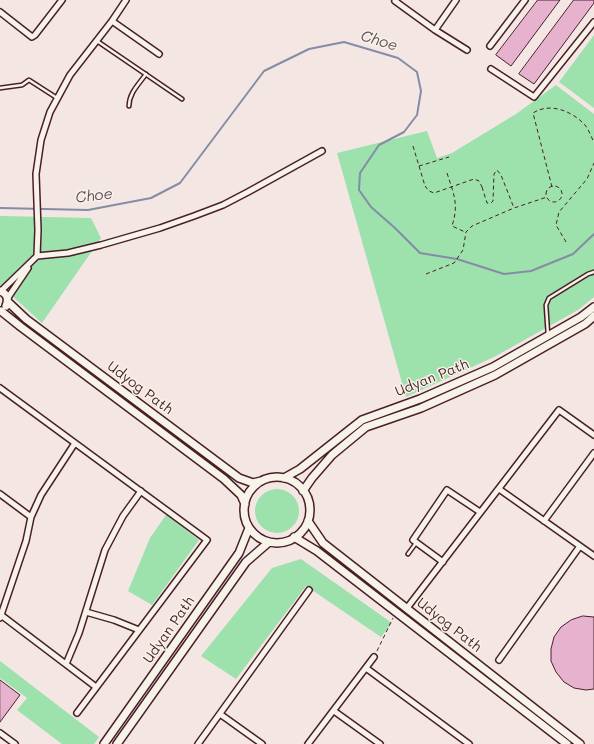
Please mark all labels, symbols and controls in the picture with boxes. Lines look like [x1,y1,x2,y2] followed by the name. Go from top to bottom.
[359,27,399,55] water label: Choe
[74,185,114,207] water label: Choe
[393,356,471,400] street label: Udyan Path
[104,358,176,418] street label: Udyog Path
[140,593,198,667] street label: Udyan Path
[413,594,485,656] street label: Udyog Path

